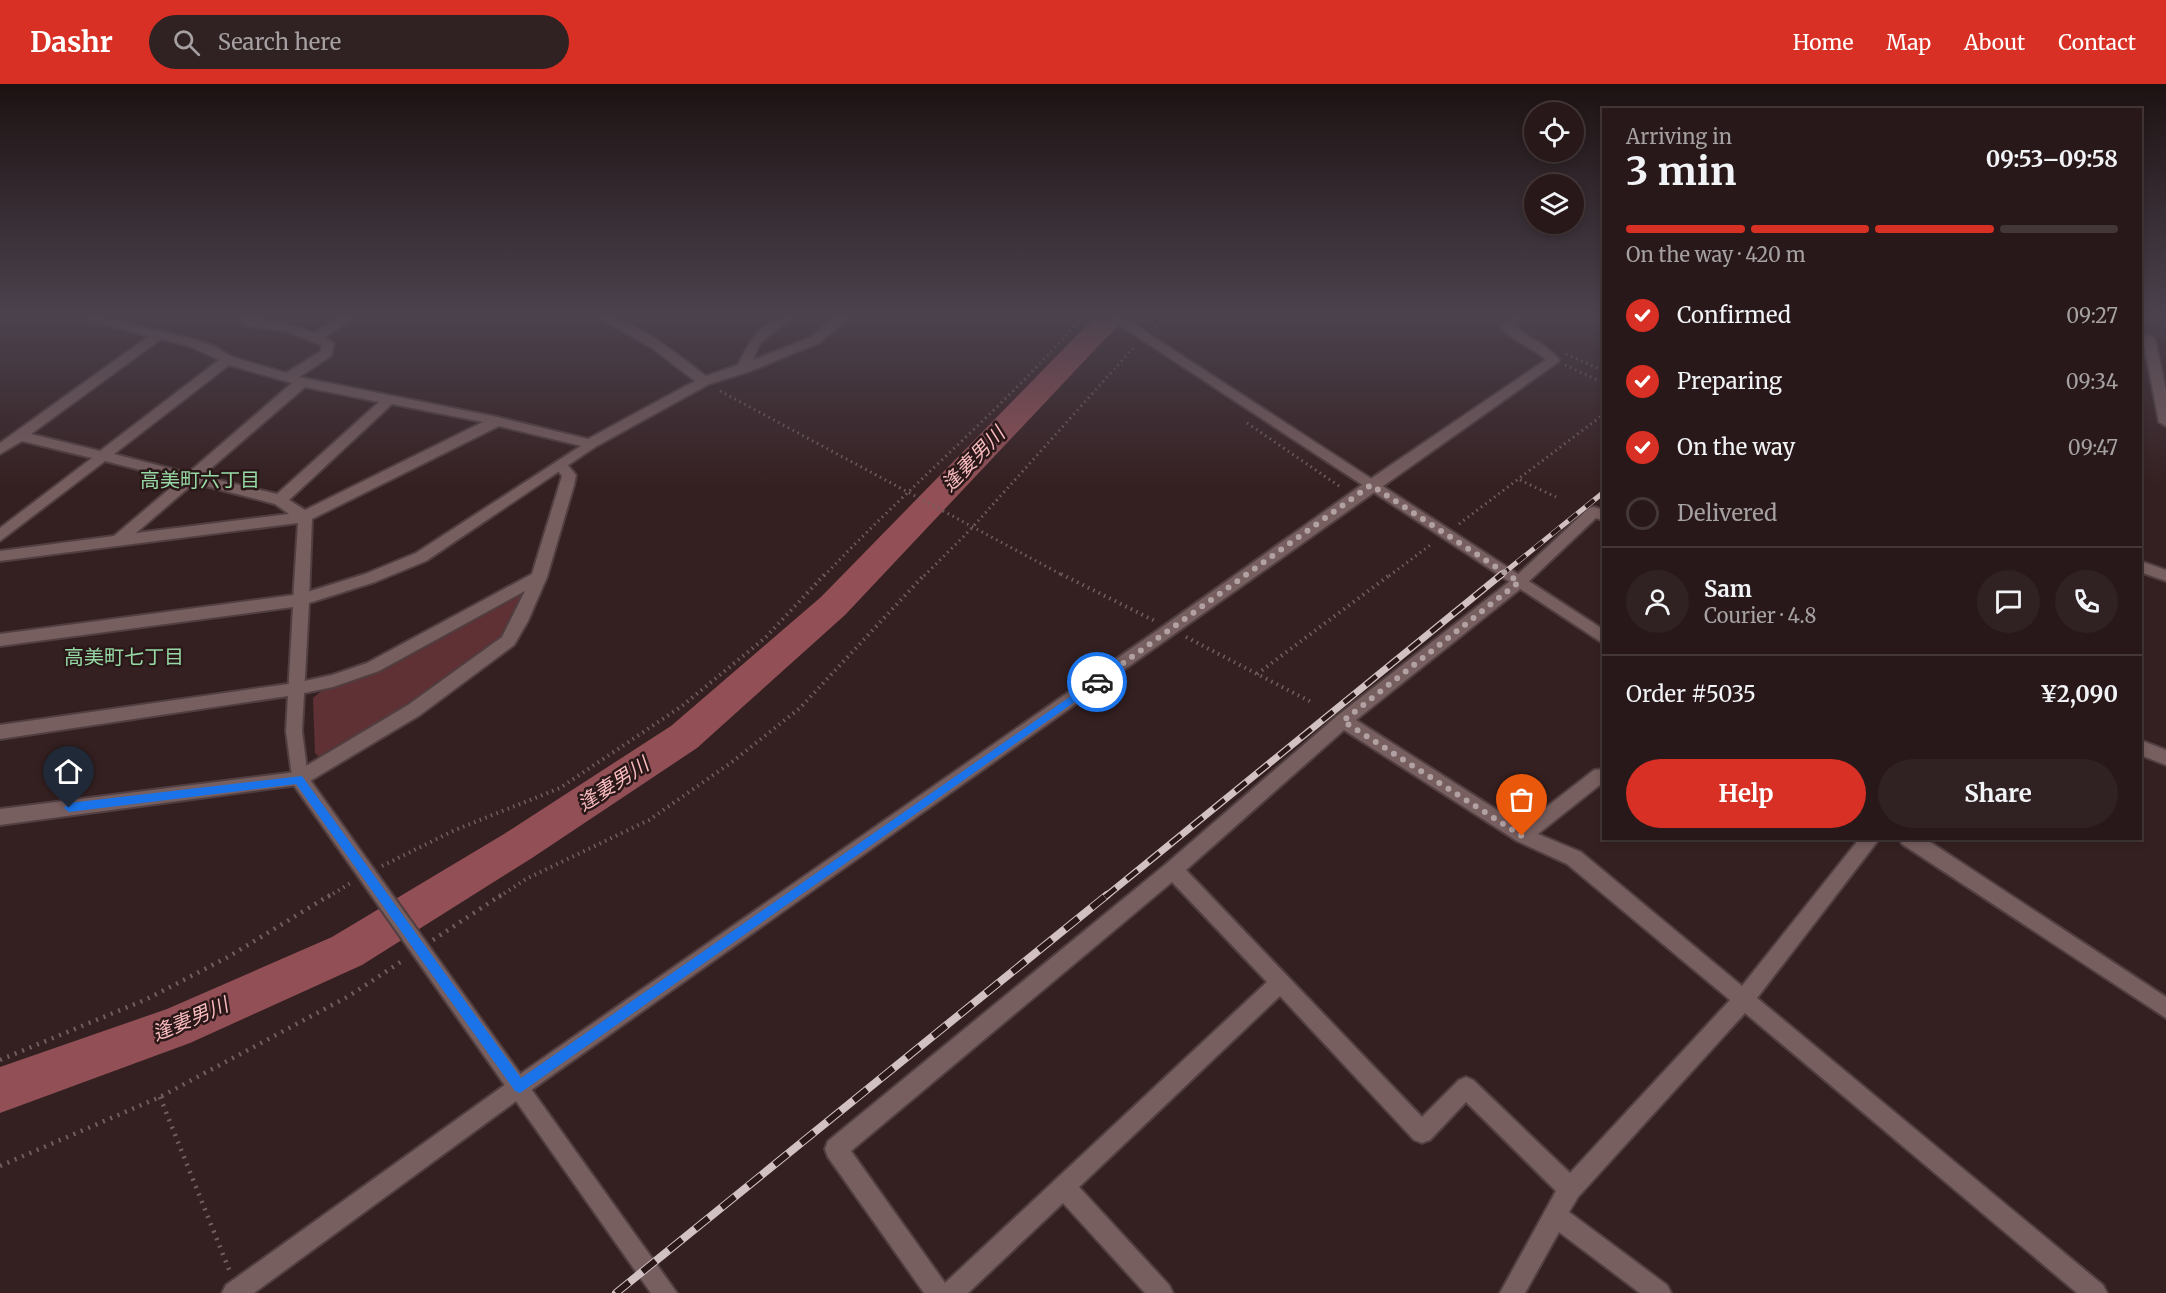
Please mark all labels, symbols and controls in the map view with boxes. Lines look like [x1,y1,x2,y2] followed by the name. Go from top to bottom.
[149,15,569,69] search box
[30,24,113,60] text: Dashr
[170,26,203,59] icon: search
[218,28,341,56] text: Search here
[1793,29,1853,56] text: Home
[1886,29,1931,56] text: Map
[1964,29,2025,56] text: About
[2058,29,2136,56] text: Contact
[1524,102,1584,234] map controls
[1524,102,1584,162] button: locate
[1626,124,1732,149] text: Arriving in
[1986,145,2118,173] text: 09:53–09:58
[1626,147,1736,196] text: 3 min
[1524,174,1584,234] button: layers
[1626,242,1806,267] text: On the way · 420 m
[1626,299,1659,332] icon: check
[1677,301,1791,329] text: Confirmed
[2066,303,2118,328] text: 09:27
[1626,365,1659,398] icon: check
[1677,367,1782,395] text: Preparing
[2066,369,2118,394] text: 09:34
[936,420,1011,496] water label: 逢妻男川
[1626,431,1659,464] icon: check
[1677,433,1795,461] text: On the way
[2068,435,2118,460] text: 09:47
[140,467,260,492] district label: 高美町六丁目
[1677,499,1777,527] text: Delivered
[1626,570,1689,633] button: person
[1977,570,2040,633] button: chat
[2055,570,2118,633] button: phone
[1704,575,1752,603] text: Sam
[1704,603,1816,628] text: Courier · 4.8
[64,644,184,669] district label: 高美町七丁目
[1067,652,1127,712] courier
[1081,666,1114,699] icon: car
[1626,680,1756,708] text: Order #5035
[2040,680,2118,708] text: ¥2,090
[43,746,94,808] pin
[572,750,655,816] water label: 逢妻男川
[52,755,85,788] icon: home
[1626,759,1866,828] button: Help
[1878,759,2118,828] button: Share
[1496,774,1547,836] pin
[1505,783,1538,816] icon: bag
[148,991,233,1046] water label: 逢妻男川

